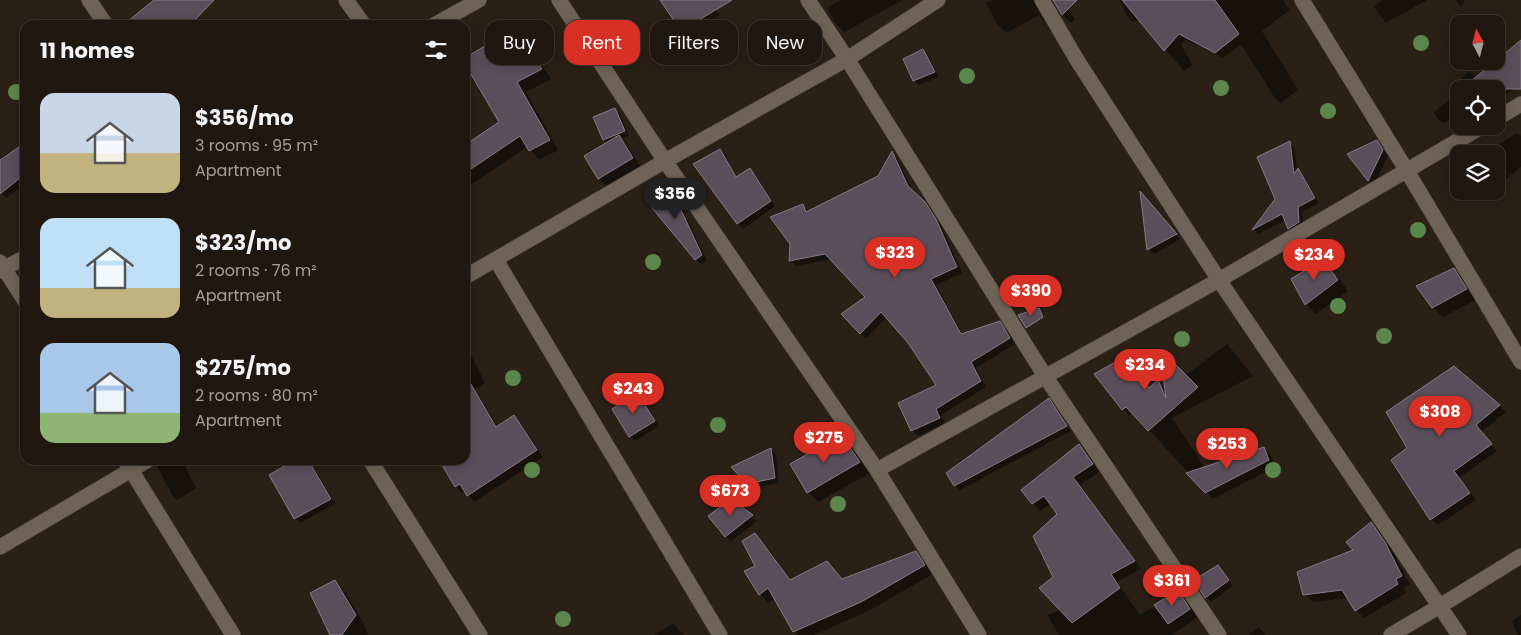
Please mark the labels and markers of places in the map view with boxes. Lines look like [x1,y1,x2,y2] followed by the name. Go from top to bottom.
[645,178,705,220] pin: $356
[865,236,925,279] pin: $323
[1284,238,1344,281] pin: $234
[1001,274,1061,317] pin: $390
[1115,348,1175,391] pin: $234
[603,372,663,415] pin: $243
[1410,396,1470,438] pin: $308
[794,422,854,464] pin: $275
[1197,428,1257,470] pin: $253
[700,474,760,517] pin: $673
[1142,564,1202,607] pin: $361

